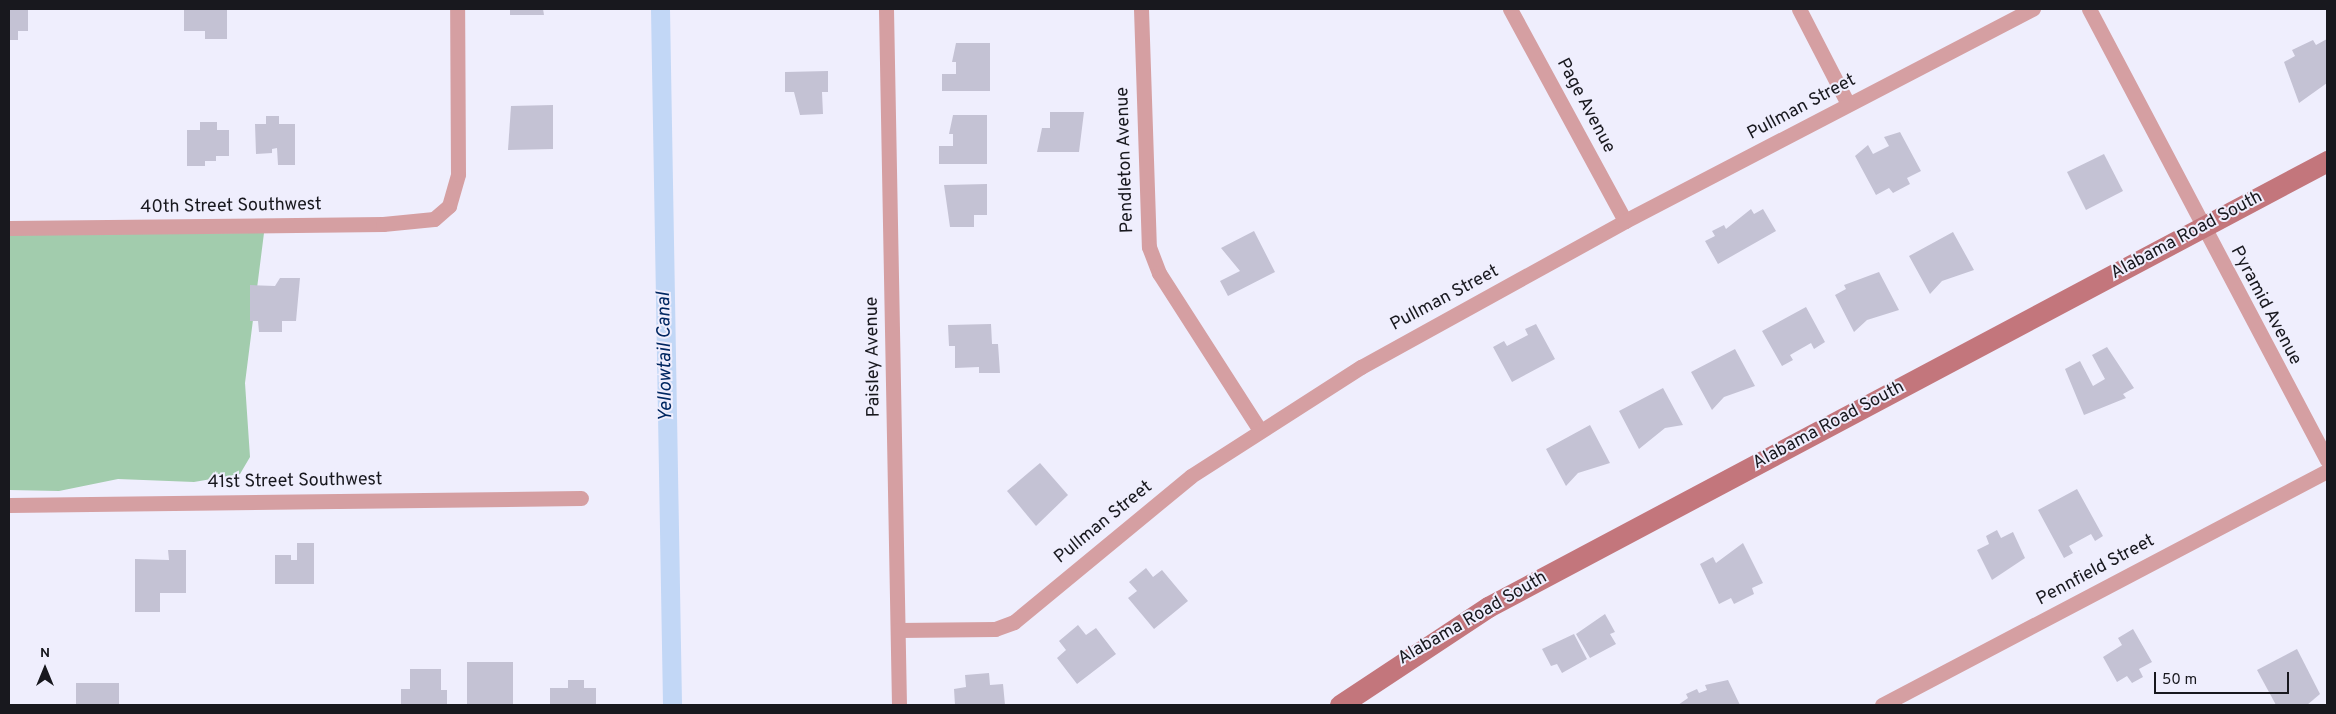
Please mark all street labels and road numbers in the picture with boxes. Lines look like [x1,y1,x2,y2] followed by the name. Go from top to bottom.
[1551,55,1619,157] street label: Page Avenue
[1744,70,1860,146] street label: Pullman Street
[1113,86,1139,234] street label: Pendleton Avenue
[2107,187,2267,285] street label: Alabama Road South
[140,195,322,219] street label: 40th Street Southwest
[2224,243,2306,369] street label: Pyramid Avenue
[1387,261,1503,337] street label: Pullman Street
[862,296,886,418] street label: Paisley Avenue
[1749,377,1909,475] street label: Alabama Road South
[207,470,383,494] street label: 41st Street Southwest
[1051,477,1157,569] street label: Pullman Street
[2033,531,2159,611] street label: Pennfield Street
[1395,567,1551,671] street label: Alabama Road South

